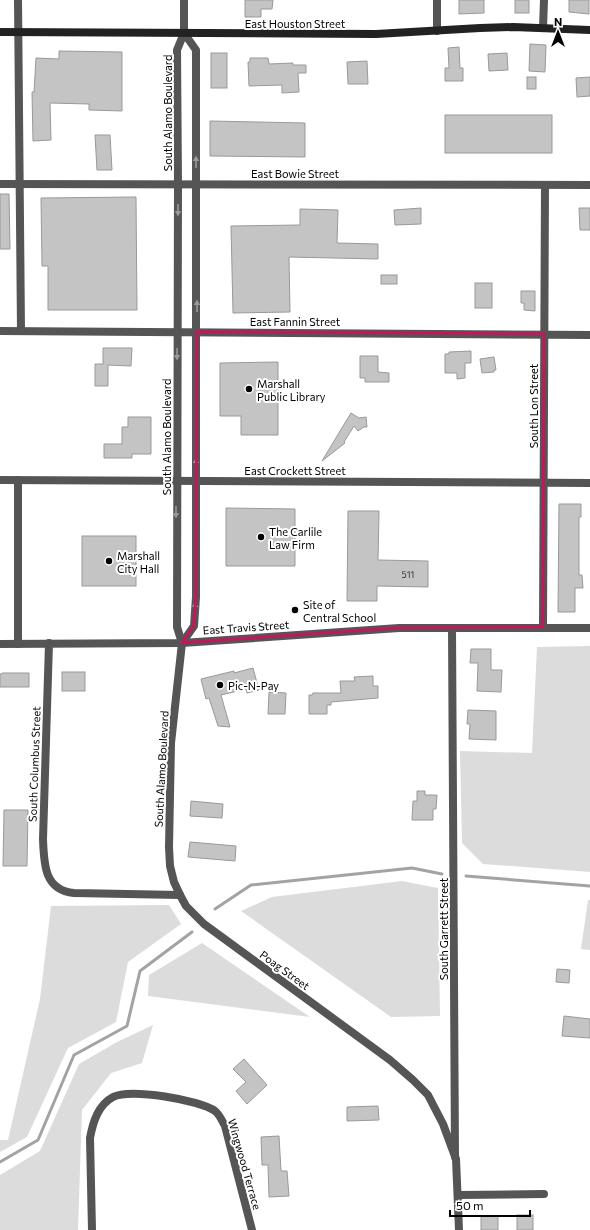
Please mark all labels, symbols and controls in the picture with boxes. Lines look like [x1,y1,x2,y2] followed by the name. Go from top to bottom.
[538,12,578,52] north arrow
[554,15,562,28] text: N
[245,17,346,30] street label: East Houston Street
[161,55,174,171] street label: South Alamo Boulevard
[193,155,199,168] one-way arrow
[251,167,339,180] street label: East Bowie Street
[175,204,181,217] one-way arrow
[193,300,200,312] one-way arrow
[250,315,341,328] street label: East Fannin Street
[174,348,180,361] one-way arrow
[527,363,540,448] street label: South Lon Street
[257,377,326,403] place label: Marshall Public Library
[160,379,173,495] street label: South Alamo Boulevard
[244,384,254,394] marker: Marshall Public Library
[193,457,199,470] one-way arrow
[244,464,346,477] street label: East Crockett Street
[173,506,179,519] one-way arrow
[269,525,322,551] place label: The Carlile Law Firm
[256,532,266,542] marker: The Carlile Law Firm
[117,549,160,575] place label: Marshall City Hall
[104,556,114,566] marker: Marshall City Hall
[402,569,414,580] house number: 511
[303,598,376,624] place label: Site of Central School
[192,602,199,614] one-way arrow
[290,605,300,615] marker: Site of Central School
[202,617,290,637] street label: East Travis Street
[228,679,279,692] place label: Pic-N-Pay
[215,680,225,690] marker: Pic-N-Pay
[25,706,43,822] street label: South Columbus Street
[151,710,171,828] street label: South Alamo Boulevard
[437,877,450,980] street label: South Garrett Street
[258,948,313,993] street label: Poag Street
[226,1117,264,1211] street label: Wingwood Terrace
[450,1192,530,1218] scale bar
[456,1198,484,1212] text: 50 m

